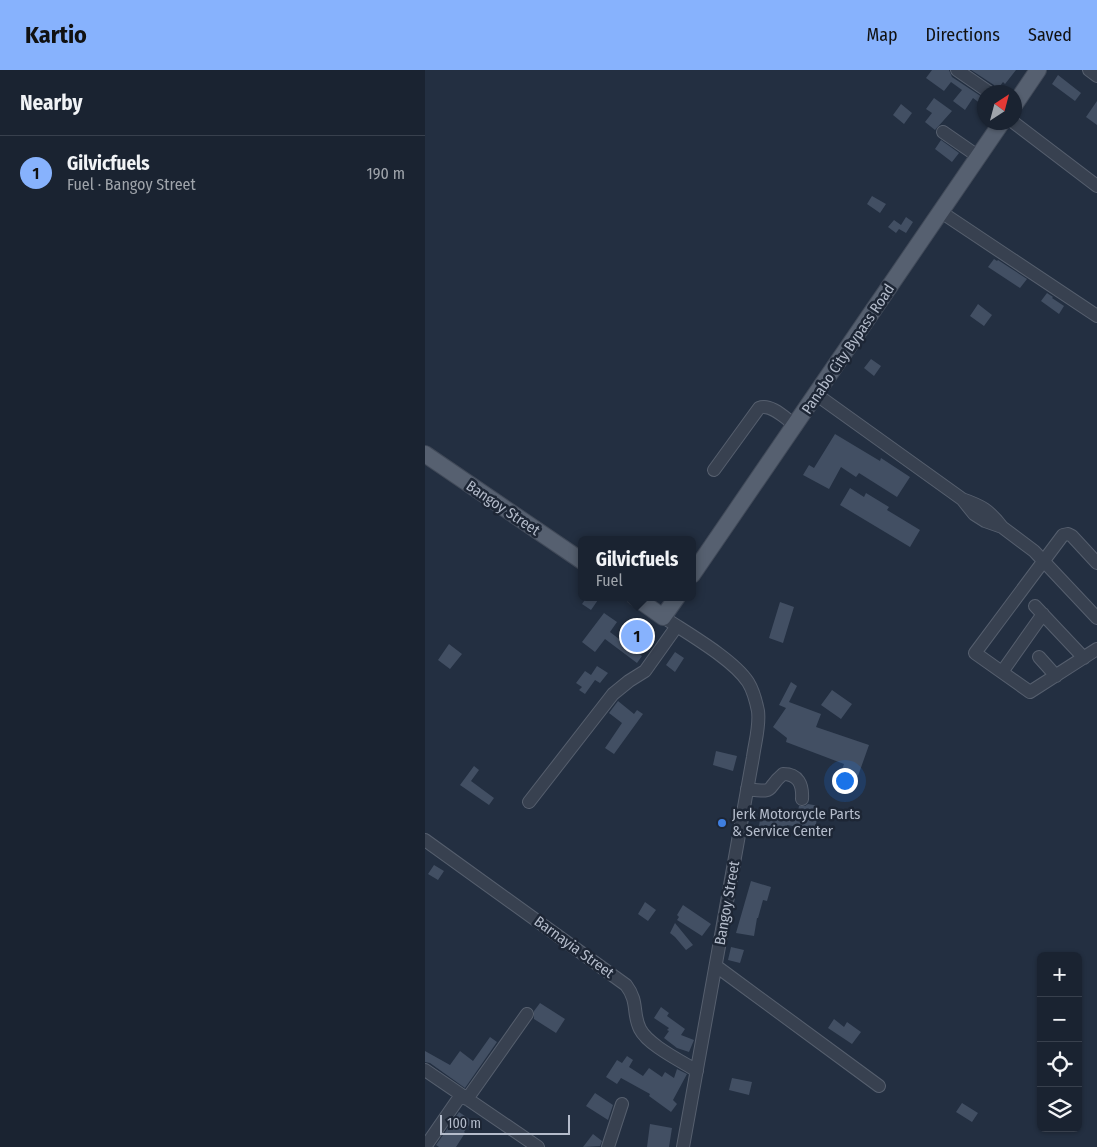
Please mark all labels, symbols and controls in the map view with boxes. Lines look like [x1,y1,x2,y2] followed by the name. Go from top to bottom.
[25,21,87,49] text: Kartio
[866,24,898,46] text: Map
[926,24,1000,46] text: Directions
[1028,24,1072,46] text: Saved
[977,85,1022,130] north arrow
[20,90,82,116] text: Nearby
[67,152,150,175] text: Gilvicfuels
[33,164,39,183] text: 1
[367,164,405,183] text: 190 m
[67,175,196,194] text: Fuel · Bangoy Street
[798,281,898,417] street label: Panabo City Bypass Road
[463,477,543,539] street label: Bangoy Street
[578,536,696,601] popup
[596,548,678,571] text: Gilvicfuels
[596,571,623,590] text: Fuel
[621,617,653,655] pin: 1
[832,768,858,794] your location
[732,805,860,840] place label: Jerk Motorcycle Parts & Service Center
[716,817,728,829] marker: Jerk Motorcycle Parts & Service Center
[711,859,743,947] street label: Bangoy Street
[531,912,617,982] street label: Barnayia Street
[1037,952,1082,1132] map controls
[1037,952,1082,997] button: +
[1037,997,1082,1042] button: −
[1037,1042,1082,1087] button: locate
[1037,1087,1082,1132] button: layers
[440,1112,570,1135] scale bar
[447,1115,481,1132] text: 100 m

